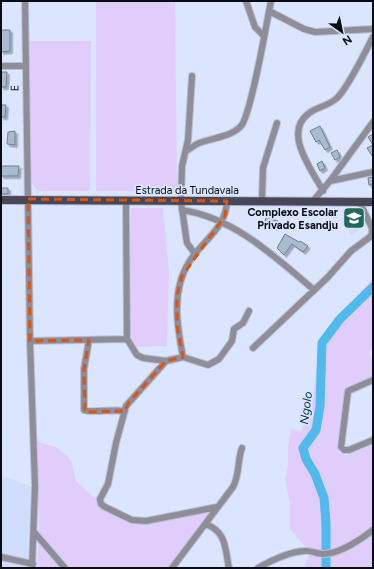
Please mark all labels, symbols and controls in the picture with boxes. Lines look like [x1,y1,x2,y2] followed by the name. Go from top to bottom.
[322,12,362,52] north arrow
[340,32,354,48] text: N
[8,85,22,91] street label: E
[135,184,239,197] street label: Estrada da Tundavala
[341,205,367,231] school or university icon: Complexo Escolar Privado Esandju
[247,206,339,232] place label: Complexo Escolar Privado Esandju
[297,391,315,425] water label: Ngolo

